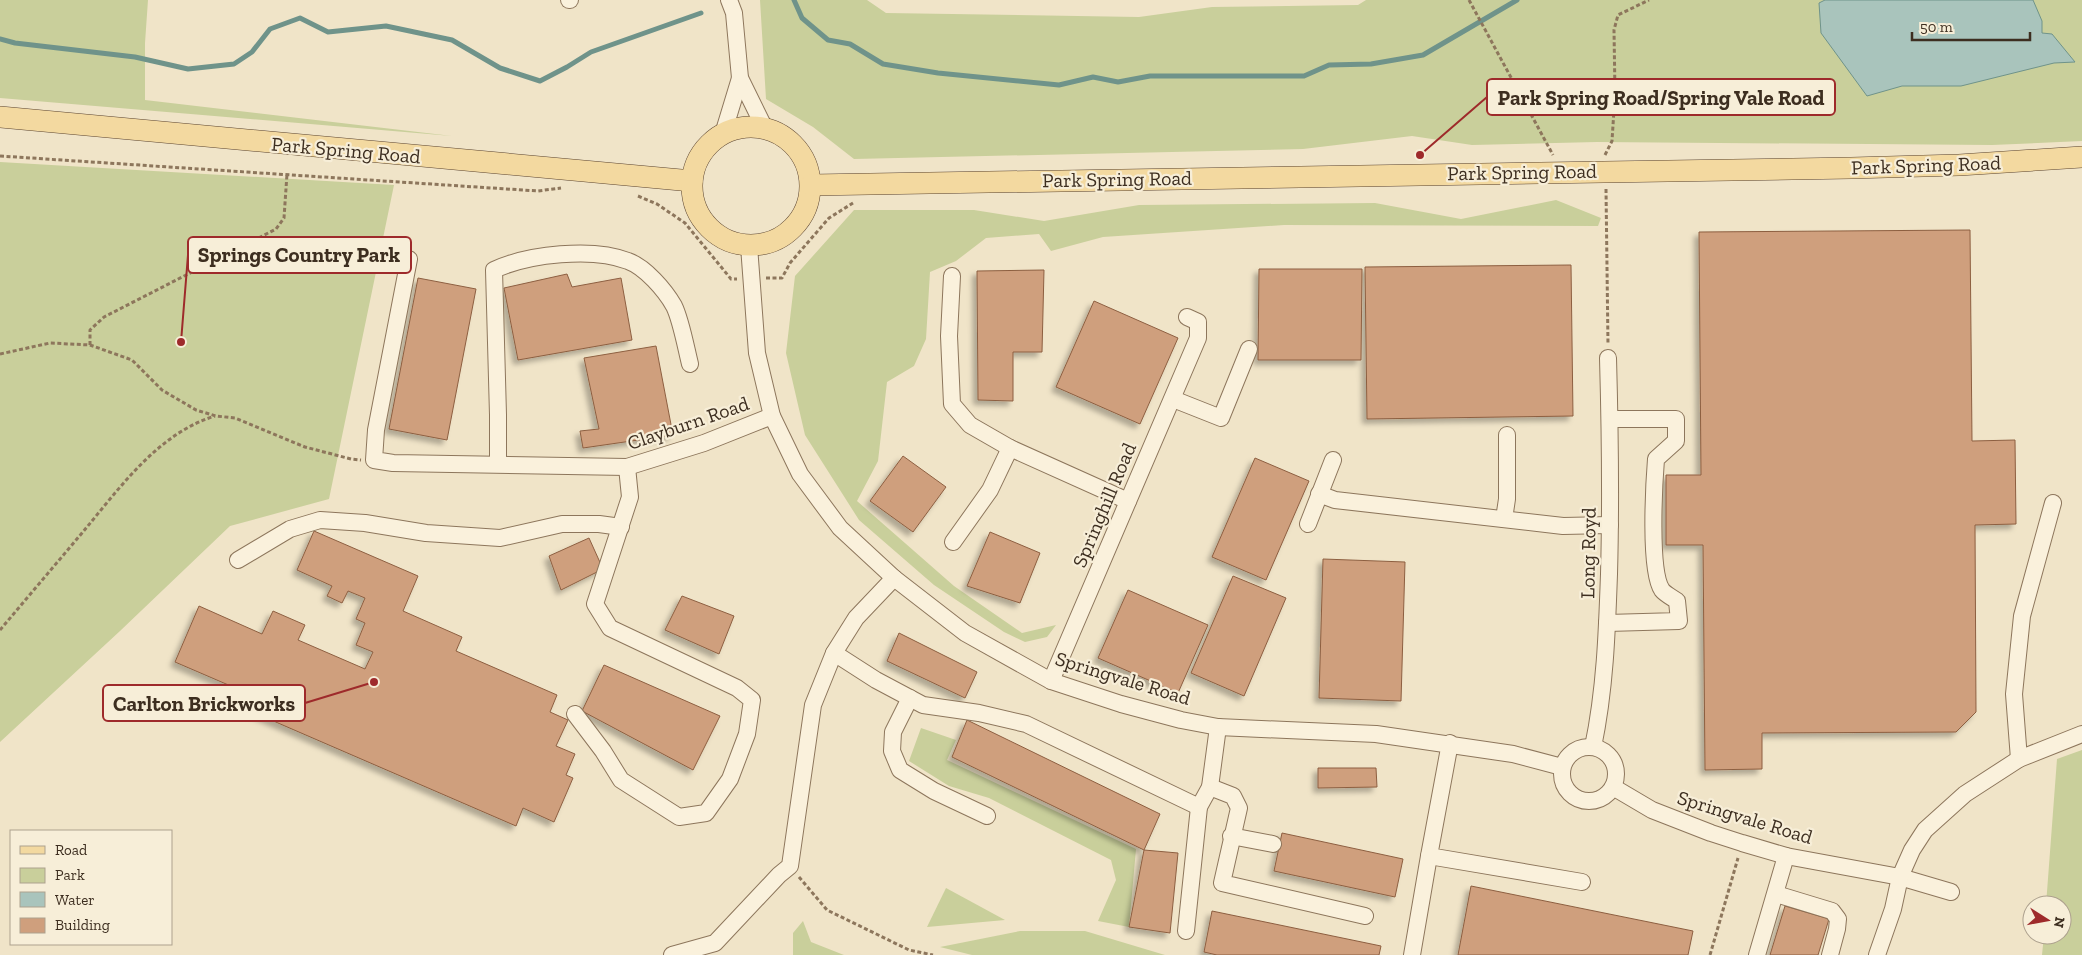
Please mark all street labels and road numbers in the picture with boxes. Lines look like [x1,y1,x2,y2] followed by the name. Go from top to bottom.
[270,132,422,168] street label: Park Spring Road
[1851,150,2001,180] street label: Park Spring Road
[1447,159,1597,185] street label: Park Spring Road
[1042,166,1192,192] street label: Park Spring Road
[624,391,752,455] street label: Clayburn Road
[1067,439,1141,571] street label: Springhill Road
[1575,507,1601,599] street label: Long Royd
[1052,646,1194,710] street label: Springvale Road
[1674,785,1816,849] street label: Springvale Road

